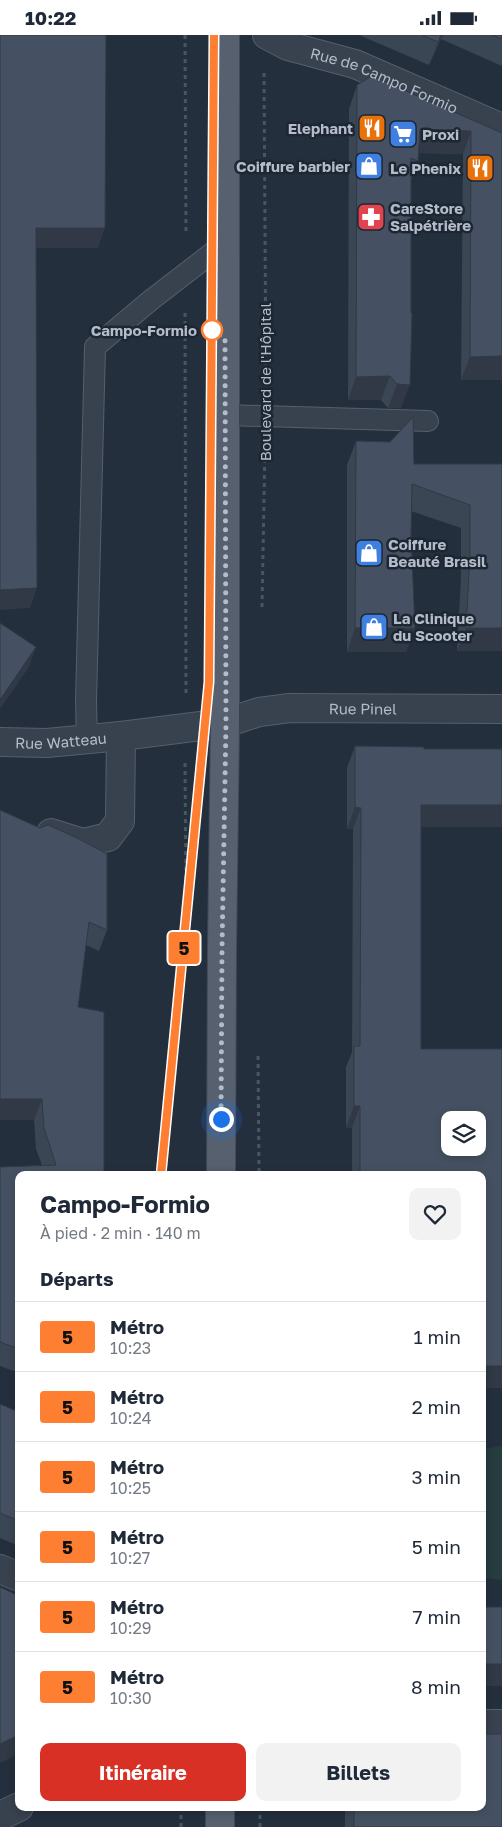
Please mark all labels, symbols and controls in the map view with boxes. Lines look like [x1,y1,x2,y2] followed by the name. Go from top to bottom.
[25,6,76,29] text: 10:22
[309,43,461,117] street label: Rue de Campo Formio
[357,113,387,143] restaurant icon: Elephant
[288,119,353,137] place label: Elephant
[388,119,418,149] supermarket icon: Proxi
[422,125,459,143] place label: Proxi
[354,151,384,181] shop icon: Coiffure barbier
[465,153,495,183] restaurant icon: Le Phenix
[236,157,350,175] place label: Coiffure barbier
[390,159,461,177] place label: Le Phenix
[390,199,471,234] place label: CareStore Salpétrière
[356,202,386,232] pharmacy icon: CareStore Salpétrière
[256,303,274,461] street label: Boulevard de l'Hôpital
[201,319,223,341] marker: Campo-Formio
[91,321,197,339] place label: Campo-Formio
[388,535,486,570] place label: Coiffure Beauté Brasil
[354,538,384,568] shop icon: Coiffure Beauté Brasil
[393,609,474,644] place label: La Clinique du Scooter
[359,612,389,642] shop icon: La Clinique du Scooter
[329,699,397,718] street label: Rue Pinel
[15,728,107,752] street label: Rue Watteau
[168,932,200,964] line badge: 5
[179,937,189,959] text: 5
[209,1107,234,1132] your location
[441,1111,486,1156] map controls
[441,1111,486,1156] button: layers
[409,1188,461,1240] button: heart
[40,1189,210,1218] text: Campo-Formio
[40,1223,201,1243] text: À pied · 2 min · 140 m
[40,1267,114,1290] text: Départs
[110,1315,164,1338] text: Métro
[413,1325,461,1348] text: 1 min
[62,1326,73,1348] text: 5
[110,1338,151,1358] text: 10:23
[110,1385,164,1408] text: Métro
[412,1395,461,1418] text: 2 min
[62,1396,73,1418] text: 5
[110,1408,152,1428] text: 10:24
[110,1455,164,1478] text: Métro
[412,1465,461,1488] text: 3 min
[62,1466,73,1488] text: 5
[110,1478,151,1498] text: 10:25
[110,1525,164,1548] text: Métro
[412,1535,461,1558] text: 5 min
[62,1536,73,1558] text: 5
[110,1548,150,1568] text: 10:27
[110,1595,164,1618] text: Métro
[413,1605,461,1628] text: 7 min
[62,1606,73,1628] text: 5
[110,1618,151,1638] text: 10:29
[110,1665,164,1688] text: Métro
[411,1675,461,1698] text: 8 min
[62,1676,73,1698] text: 5
[110,1688,152,1708] text: 10:30
[40,1743,246,1801] button: Itinéraire
[256,1743,461,1801] button: Billets

